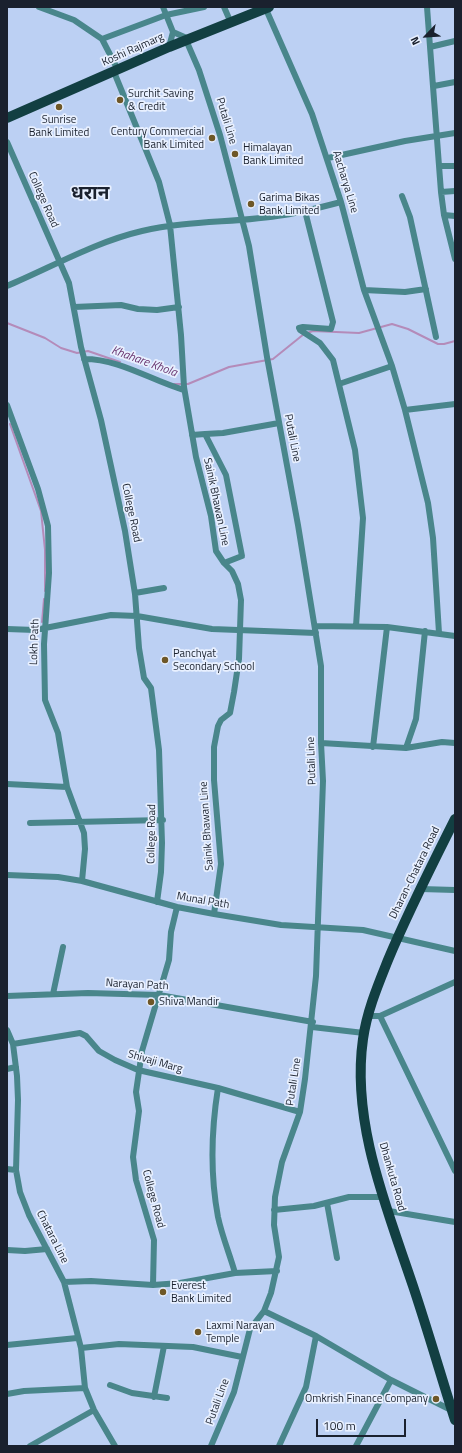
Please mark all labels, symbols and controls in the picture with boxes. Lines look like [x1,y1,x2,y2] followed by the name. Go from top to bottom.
[406,16,446,56] north arrow
[100,30,166,70] street label: Koshi Rajmarg
[406,34,424,48] text: N
[128,87,194,113] place label: Surchit Saving & Credit
[115,95,125,105] marker: Surchit Saving & Credit
[213,96,239,146] street label: Putali Line
[54,102,64,112] marker: Sunrise Bank Limited
[29,113,89,139] place label: Sunrise Bank Limited
[111,125,204,151] place label: Century Commercial Bank Limited
[207,133,217,143] marker: Century Commercial Bank Limited
[243,141,303,167] place label: Himalayan Bank Limited
[230,149,240,159] marker: Himalayan Bank Limited
[329,149,361,215] street label: Aacharya Line
[25,170,61,230] street label: College Road
[71,183,109,205] district label: धरान
[259,191,320,217] place label: Garima Bikas Bank Limited
[246,199,256,209] marker: Garima Bikas Bank Limited
[109,343,179,381] water label: Khahare Khola
[281,413,303,463] street label: Putali Line
[200,457,232,547] street label: Sainik Bhawan Line
[118,482,144,544] street label: College Road
[28,619,42,665] street label: Lokh Path
[173,647,255,673] place label: Panchyat Secondary School
[160,655,170,665] marker: Panchyat Secondary School
[305,737,319,785] street label: Putali Line
[197,781,217,871] street label: Sainik Bhawan Line
[145,804,159,864] street label: College Road
[387,825,443,921] street label: Dharan-Chatara Road
[176,890,230,912] street label: Munal Path
[105,977,169,993] street label: Narayan Path
[159,995,219,1009] place label: Shiva Mandir
[146,997,156,1007] marker: Shiva Mandir
[126,1048,184,1076] street label: Shivaji Marg
[284,1057,304,1107] street label: Putali Line
[376,1141,408,1213] street label: Dhankuta Road
[139,1168,167,1230] street label: College Road
[33,1208,71,1266] street label: Chatara Line
[171,1279,231,1305] place label: Everest Bank Limited
[158,1287,168,1297] marker: Everest Bank Limited
[206,1319,275,1345] place label: Laxmi Narayan Temple
[193,1327,203,1337] marker: Laxmi Narayan Temple
[204,1377,232,1427] street label: Putali Line
[305,1392,428,1406] place label: Omkrish Finance Company
[431,1394,441,1404] marker: Omkrish Finance Company
[318,1411,408,1437] scale bar
[323,1416,356,1435] text: 100 m

